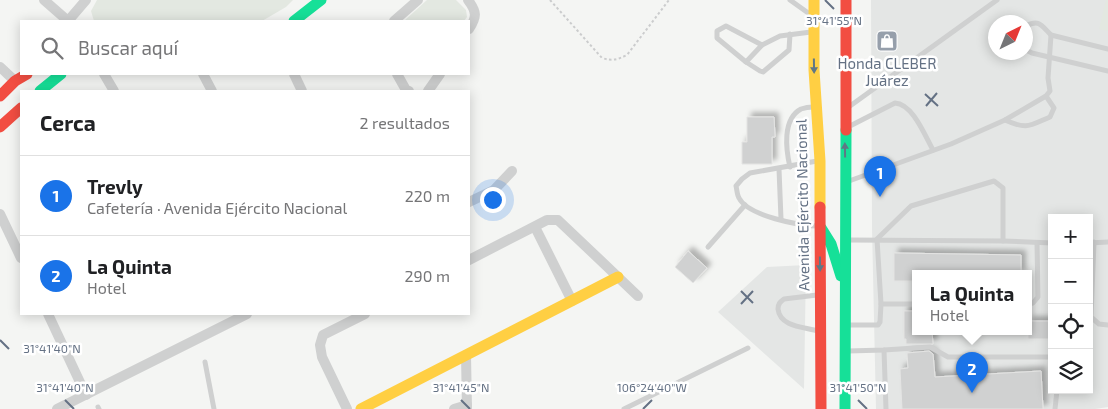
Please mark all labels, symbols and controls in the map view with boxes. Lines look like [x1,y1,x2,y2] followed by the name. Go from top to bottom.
[806,13,862,27] text: 31°41'55"N
[988,15,1033,60] north arrow
[20,20,470,75] search box
[875,29,899,53] shop icon: Honda CLEBER Juárez
[38,34,66,62] icon: search
[78,36,178,59] text: Buscar aquí
[837,54,937,89] place label: Honda CLEBER Juárez
[810,58,818,74] one-way arrow
[40,110,96,135] text: Cerca
[359,113,450,132] text: 2 resultados
[791,118,813,291] street label: Avenida Ejército Nacional
[841,142,849,158] one-way arrow
[864,156,896,197] pin: 1
[87,175,143,198] text: Trevly
[53,186,59,205] text: 1
[405,186,450,205] text: 220 m
[480,187,506,213] your location
[87,198,347,217] text: Cafetería · Avenida Ejército Nacional
[1048,214,1093,394] map controls
[1048,214,1093,259] button: +
[87,255,172,278] text: La Quinta
[816,256,824,272] one-way arrow
[1048,259,1093,304] button: −
[51,266,61,285] text: 2
[405,266,450,285] text: 290 m
[912,270,1032,335] popup
[87,278,126,297] text: Hotel
[930,282,1014,305] text: La Quinta
[1048,304,1093,349] button: locate
[930,305,969,324] text: Hotel
[23,341,81,355] text: 31°41'40"N
[1048,349,1093,394] button: layers
[956,352,988,393] pin: 2
[36,380,94,394] text: 31°41'40"N
[433,380,489,394] text: 31°41'45"N
[617,380,687,394] text: 106°24'40"W
[830,380,886,394] text: 31°41'50"N

